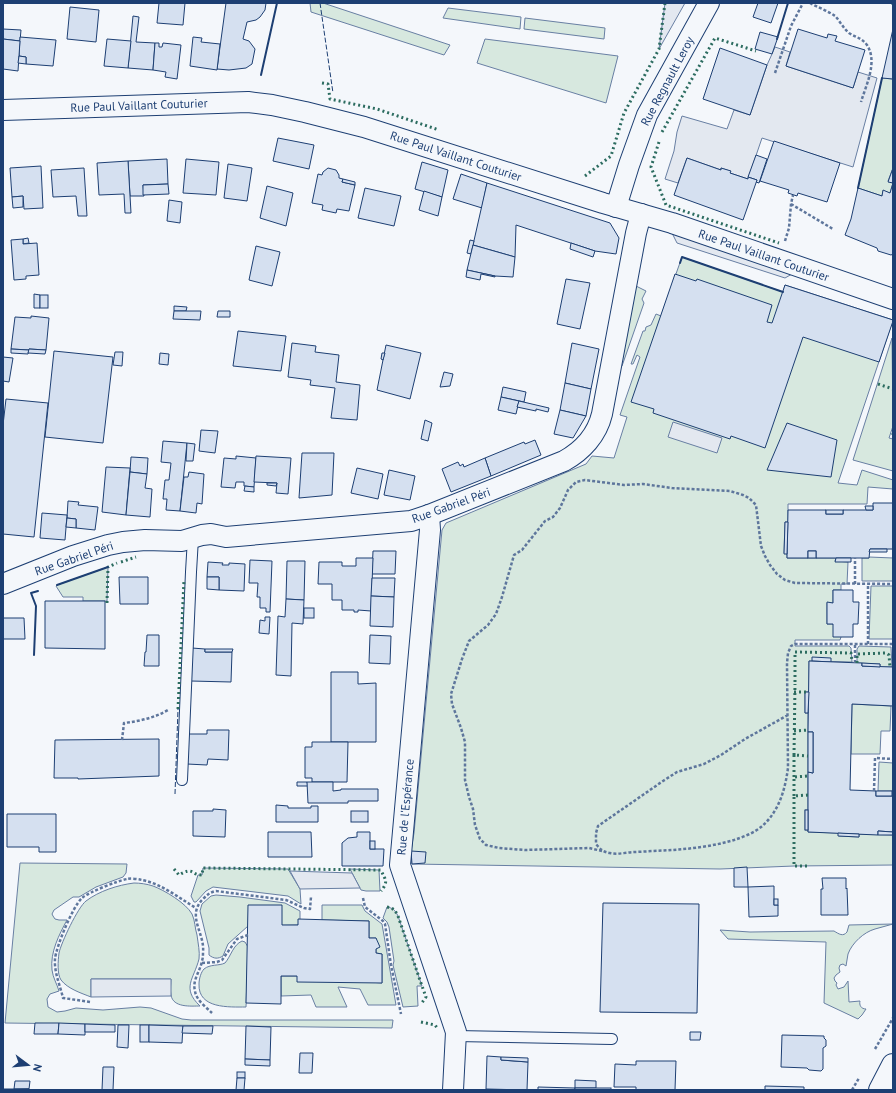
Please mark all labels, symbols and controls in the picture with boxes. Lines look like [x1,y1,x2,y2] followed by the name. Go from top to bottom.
[637,33,697,128] street label: Rue Regnault Leroy
[70,95,208,115] street label: Rue Paul Vaillant Couturier
[388,128,524,184] street label: Rue Paul Vaillant Couturier
[697,226,831,284] street label: Rue Paul Vaillant Couturier
[410,484,492,526] street label: Rue Gabriel Péri
[33,538,115,578] street label: Rue Gabriel Péri
[393,758,417,856] street label: Rue de l'Espérance
[8,1045,48,1085] north arrow
[30,1062,45,1073] text: N

